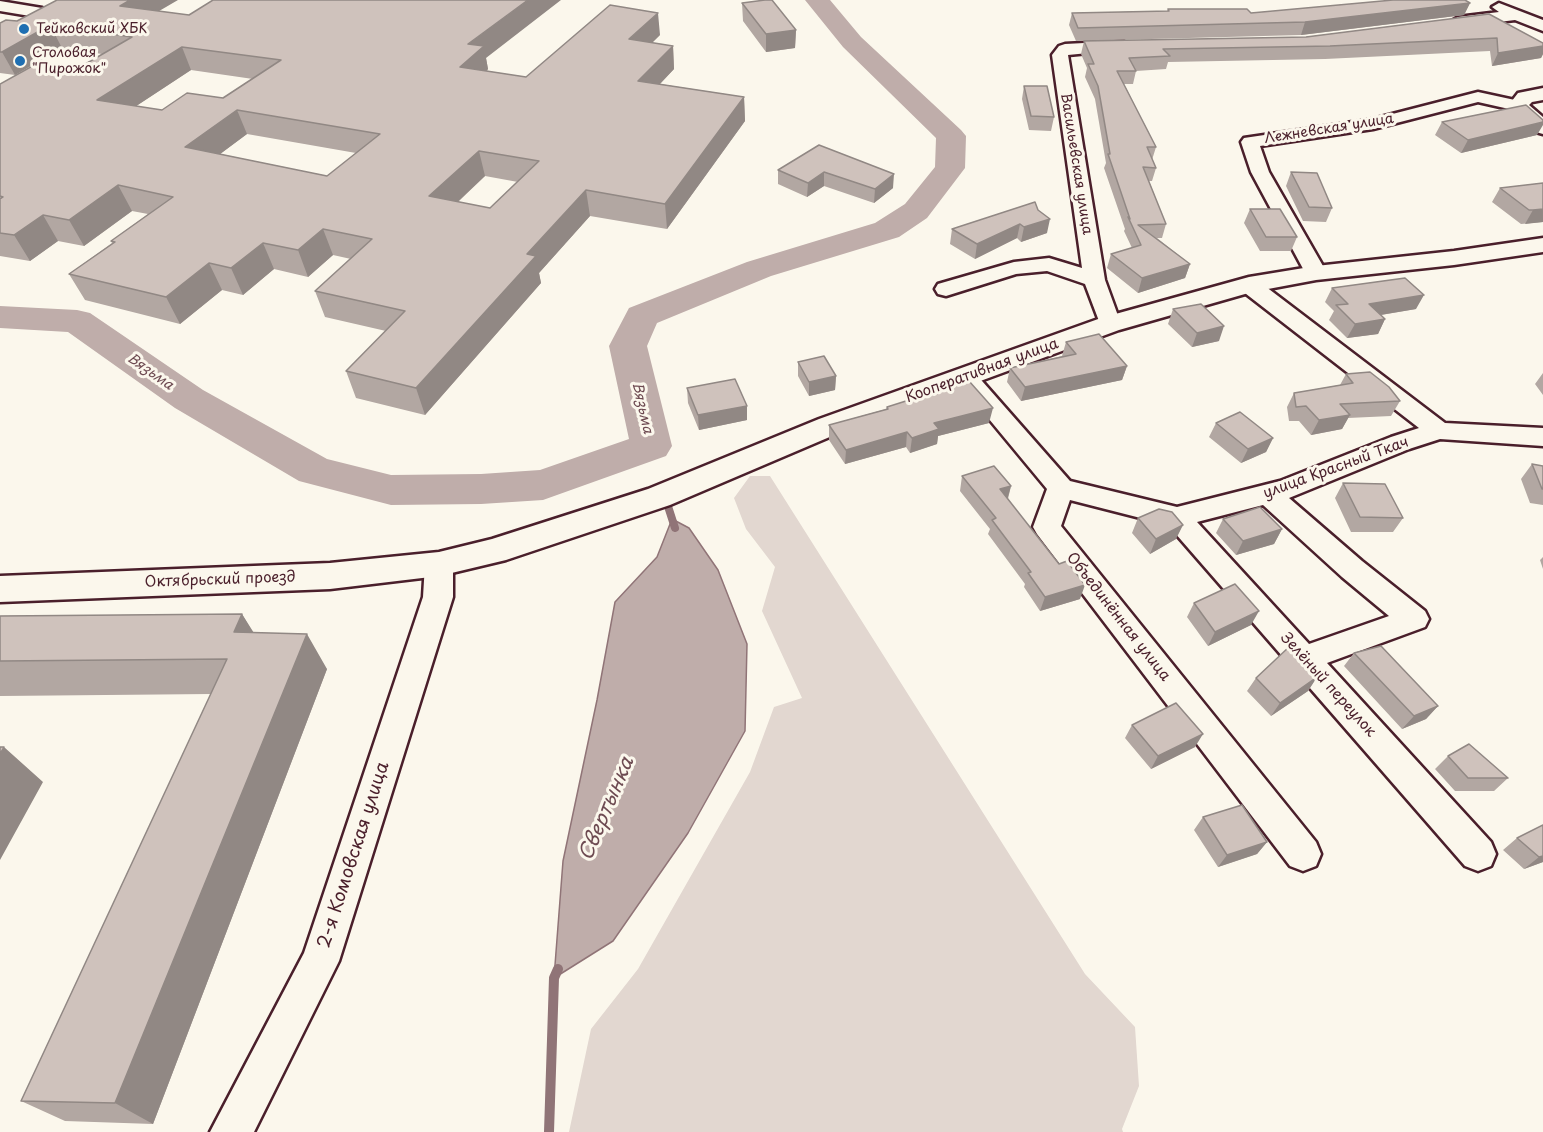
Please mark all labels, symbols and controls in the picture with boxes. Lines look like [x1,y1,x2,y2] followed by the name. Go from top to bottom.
[36,21,147,37] place label: Тейковский ХБК
[17,22,31,36] marker: Тейковский ХБК
[32,45,106,78] place label: Столовая "Пирожок"
[13,54,27,68] marker: Столовая "Пирожок"
[1057,92,1095,236] street label: Васильевская улица
[1263,110,1395,148] street label: Лежневская улица
[903,335,1061,407] street label: Кооперативная улица
[124,350,176,394] water label: Вязьма
[628,381,656,435] water label: Вязьма
[1261,433,1411,503] street label: улица Красный Ткач
[1062,549,1174,685] street label: Объединённая улица
[144,568,296,592] street label: Октябрьский проезд
[1276,629,1380,741] street label: Зелёный переулок
[574,754,640,864] water label: Свертынка
[314,759,394,951] street label: 2-я Комовская улица

